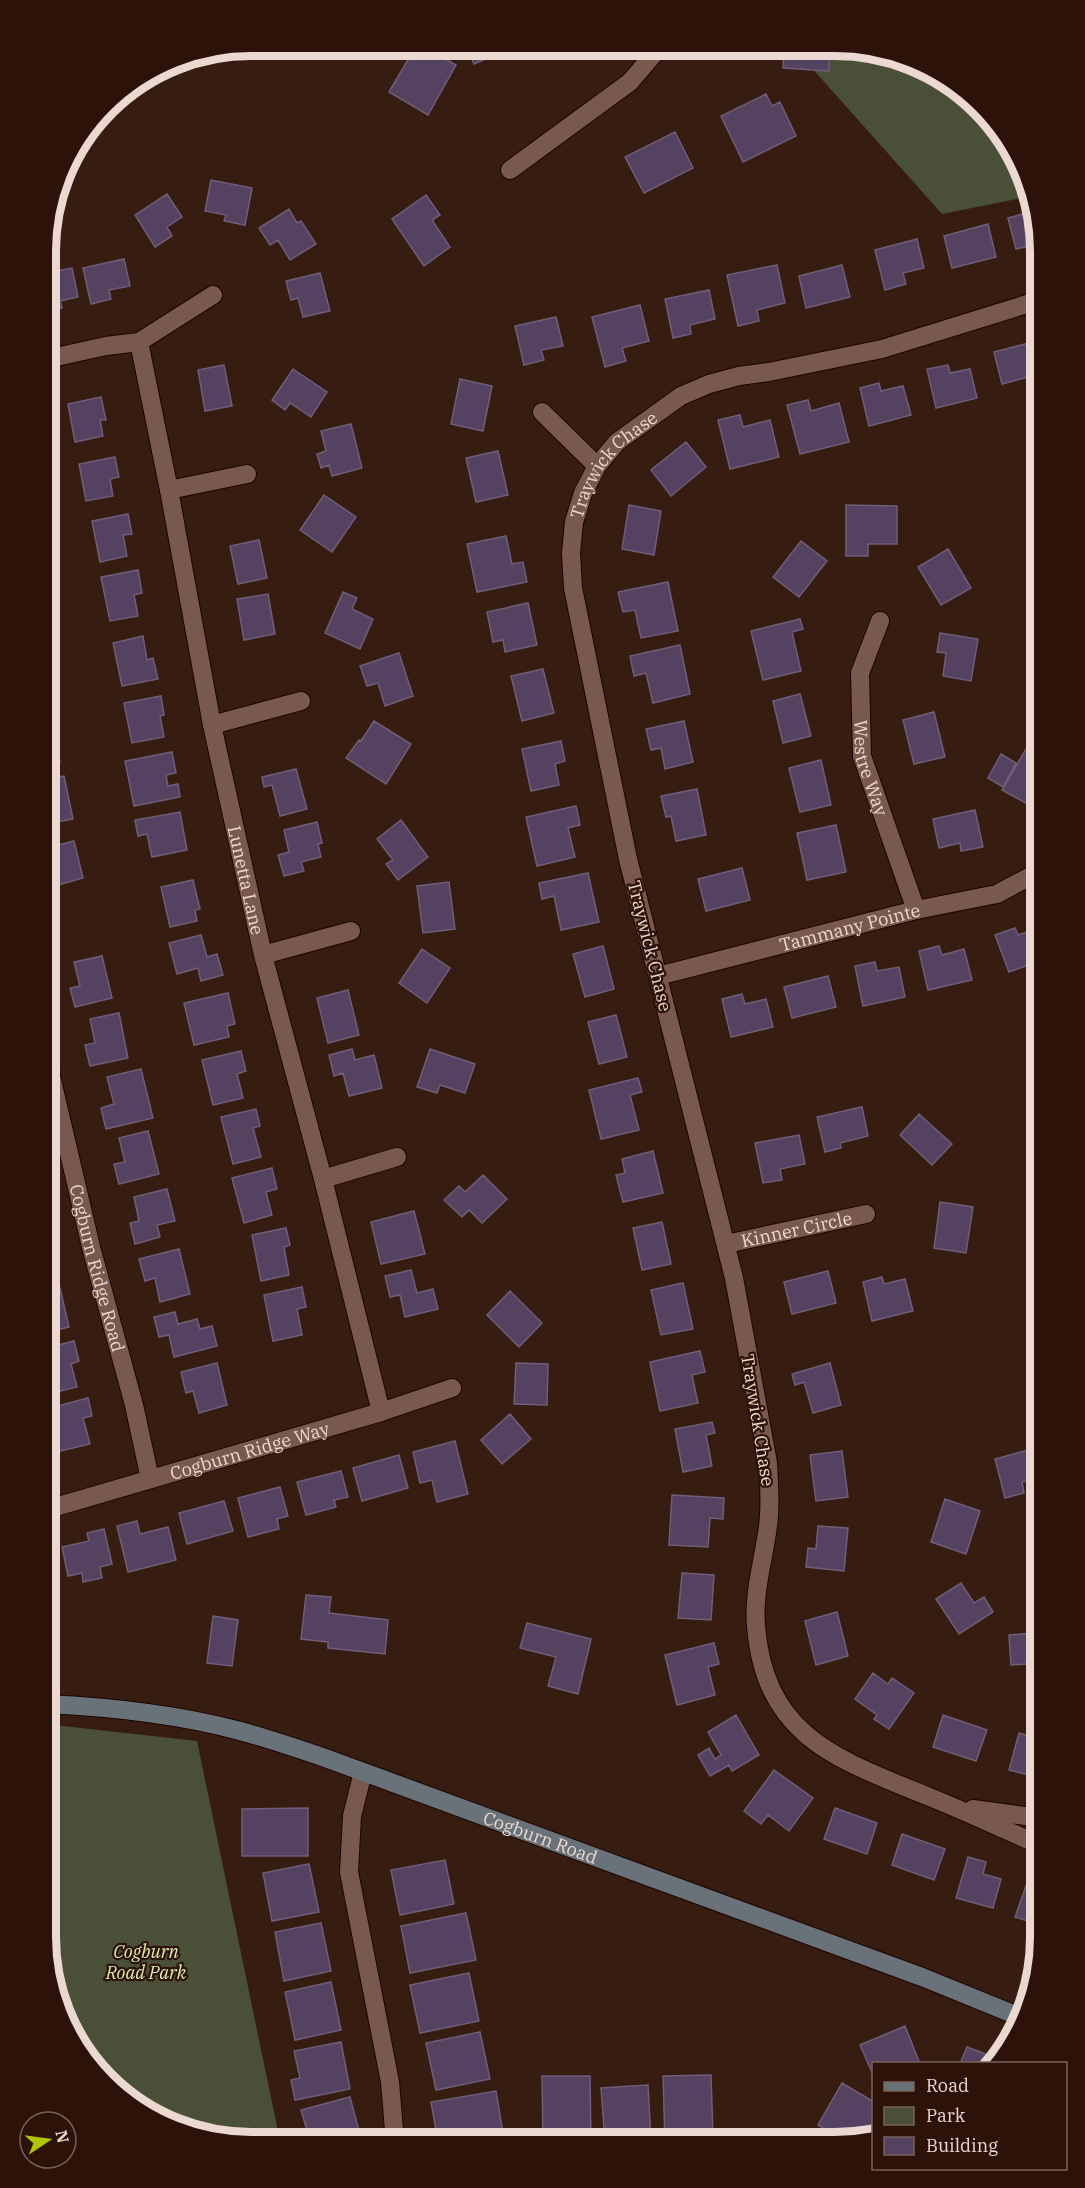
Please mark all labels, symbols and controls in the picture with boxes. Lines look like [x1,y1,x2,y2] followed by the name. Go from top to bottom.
[564,405,662,521] street label: Traywick Chase
[850,720,894,819] street label: Westre Way
[223,824,270,937] street label: Lunetta Lane
[623,878,677,1014] street label: Traywick Chase
[777,898,923,956] street label: Tammany Pointe
[65,1182,130,1354] street label: Cogburn Ridge Road
[739,1206,854,1252] street label: Kinner Circle
[736,1352,780,1488] street label: Traywick Chase
[167,1416,332,1484] street label: Cogburn Ridge Way
[480,1806,601,1868] street label: Cogburn Road
[105,1940,187,1984] park label: Cogburn Road Park
[872,2062,1067,2170] legend
[926,2074,969,2097] text: Road
[926,2104,966,2127] text: Park
[18,2110,78,2170] north arrow
[51,2128,74,2145] text: N
[926,2134,998,2157] text: Building

